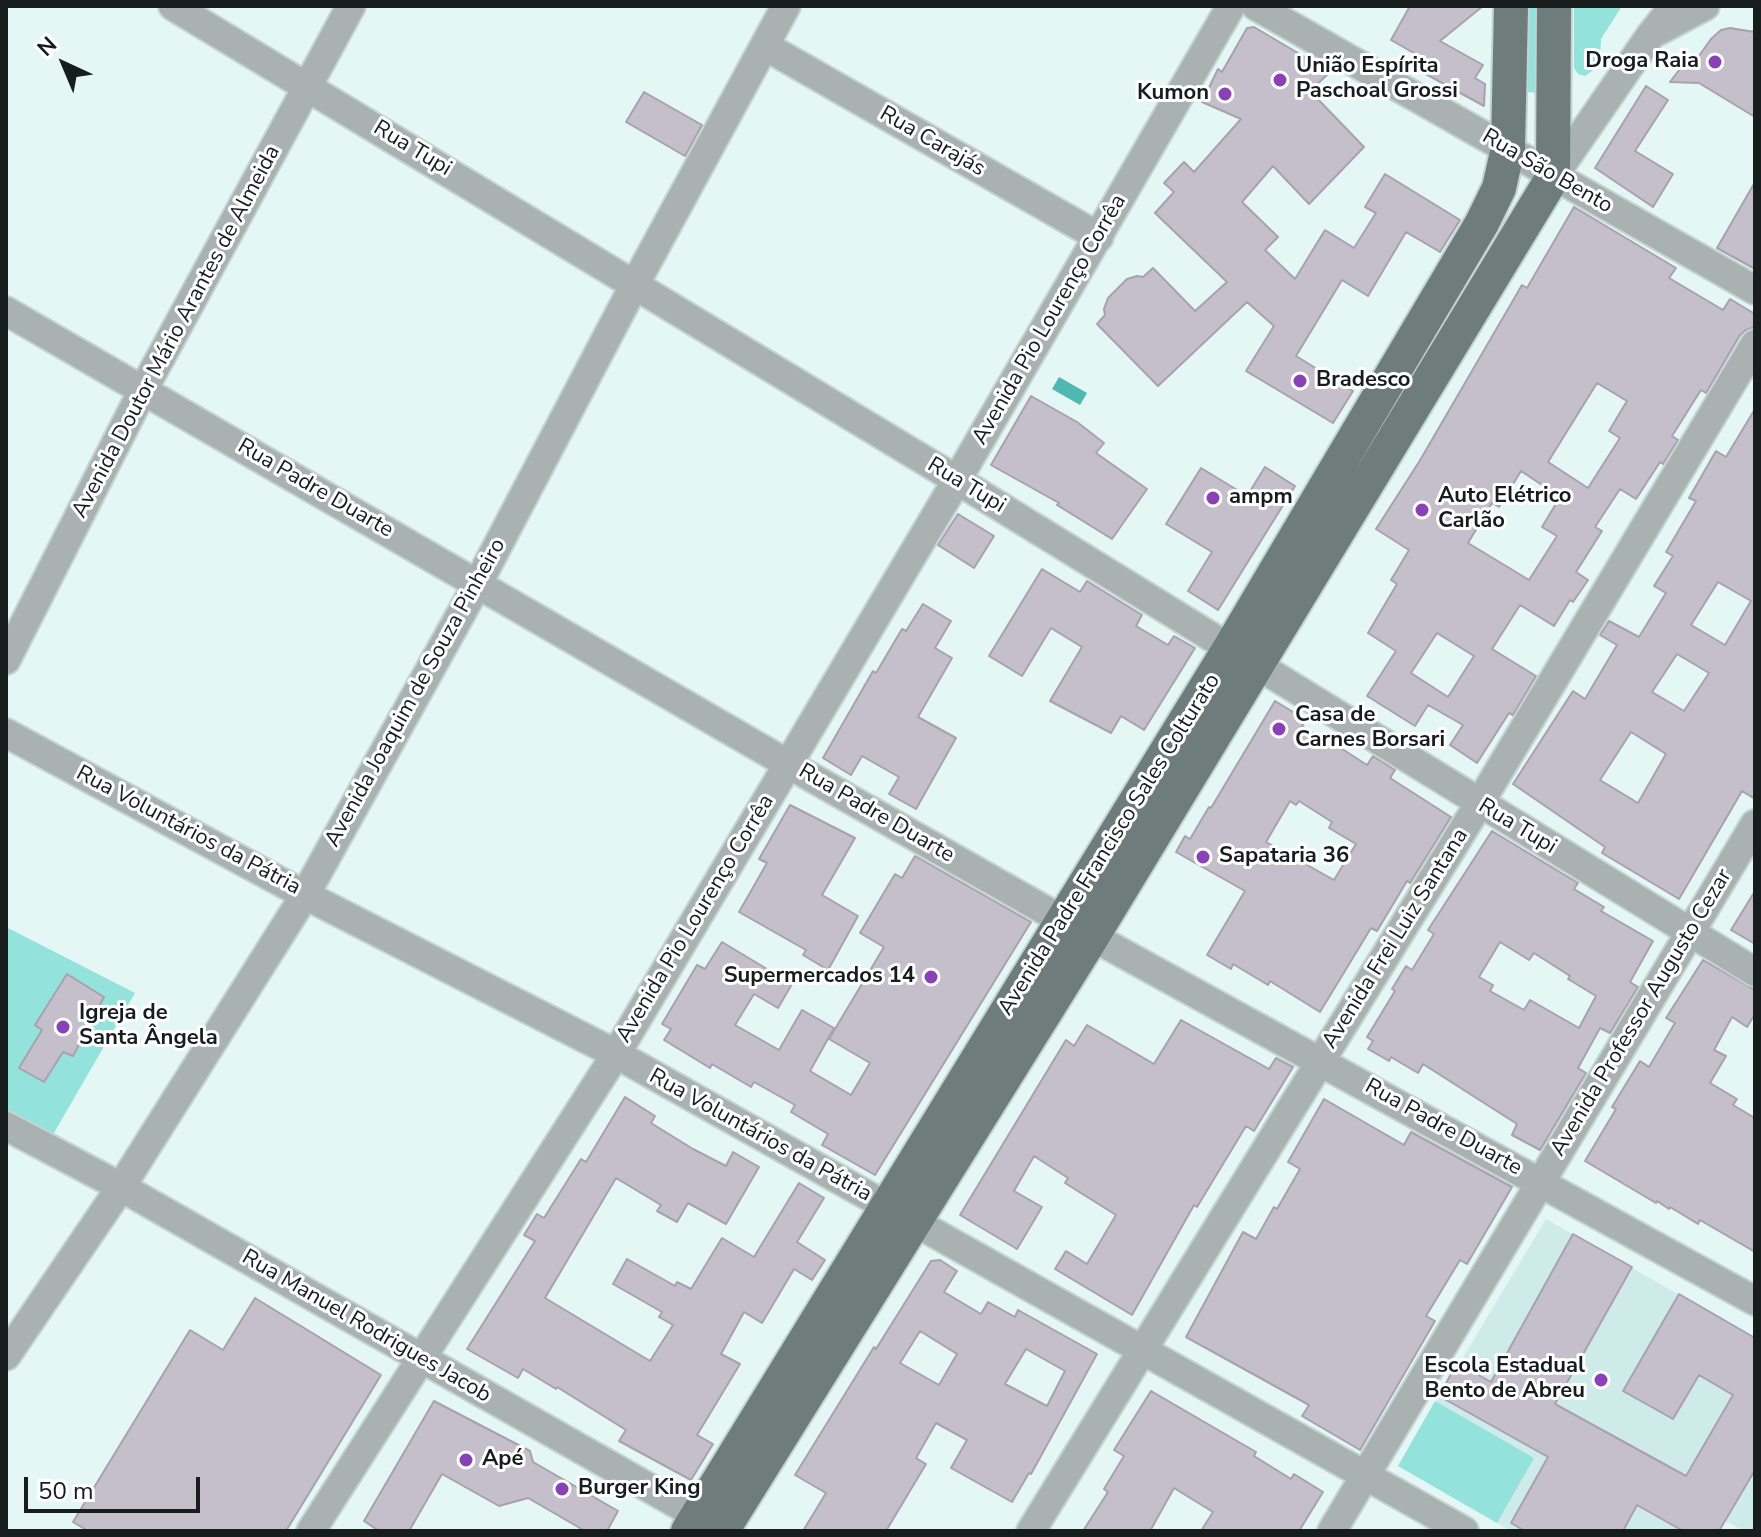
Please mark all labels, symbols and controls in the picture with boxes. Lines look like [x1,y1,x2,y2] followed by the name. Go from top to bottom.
[24,24,104,104] north arrow
[31,30,64,63] text: N
[1585,49,1699,75] place label: Droga Raia
[1706,53,1724,71] marker: Droga Raia
[1296,54,1458,106] place label: União Espírita Paschoal Grossi
[1271,71,1289,89] marker: União Espírita Paschoal Grossi
[1137,81,1209,107] place label: Kumon
[1216,85,1234,103] marker: Kumon
[875,101,989,183] street label: Rua Carajás
[368,115,456,183] street label: Rua Tupi
[1477,124,1617,220] street label: Rua São Bento
[67,141,287,523] street label: Avenida Doutor Mário Arantes de Almeida
[967,190,1133,450] street label: Avenida Pio Lourenço Corrêa
[1316,368,1410,394] place label: Bradesco
[1291,372,1309,390] marker: Bradesco
[232,434,398,544] street label: Rua Padre Duarte
[922,452,1010,520] street label: Rua Tupi
[1438,484,1571,536] place label: Auto Elétrico Carlão
[1229,485,1293,511] place label: ampm
[1204,489,1222,507] marker: ampm
[1413,501,1431,519] marker: Auto Elétrico Carlão
[320,534,512,852] street label: Avenida Joaquim de Souza Pinheiro
[993,669,1227,1021] street label: Avenida Padre Francisco Sales Colturato
[1295,703,1445,754] place label: Casa de Carnes Borsari
[1270,720,1288,738] marker: Casa de Carnes Borsari
[793,759,959,869] street label: Rua Padre Duarte
[71,761,305,901] street label: Rua Voluntários da Pátria
[611,790,781,1048] street label: Avenida Pio Lourenço Corrêa
[1473,793,1561,861] street label: Rua Tupi
[1317,824,1475,1054] street label: Avenida Frei Luiz Santana
[1219,844,1349,870] place label: Sapataria 36
[1194,848,1212,866] marker: Sapataria 36
[1546,865,1738,1161] street label: Avenida Professor Augusto Cezar
[724,964,915,990] place label: Supermercados 14
[922,968,940,986] marker: Supermercados 14
[79,1001,218,1052] place label: Igreja de Santa Ângela
[54,1018,72,1036] marker: Igreja de Santa Ângela
[644,1064,876,1208] street label: Rua Voluntários da Pátria
[1360,1074,1526,1182] street label: Rua Padre Duarte
[237,1245,495,1409] street label: Rua Manuel Rodrigues Jacob
[1424,1354,1585,1406] place label: Escola Estadual Bento de Abreu
[1592,1371,1610,1389] marker: Escola Estadual Bento de Abreu
[482,1447,523,1473] place label: Apé
[457,1451,475,1469] marker: Apé
[28,1461,204,1511] scale bar
[38,1475,94,1507] text: 50 m
[578,1476,700,1502] place label: Burger King
[553,1480,571,1498] marker: Burger King

